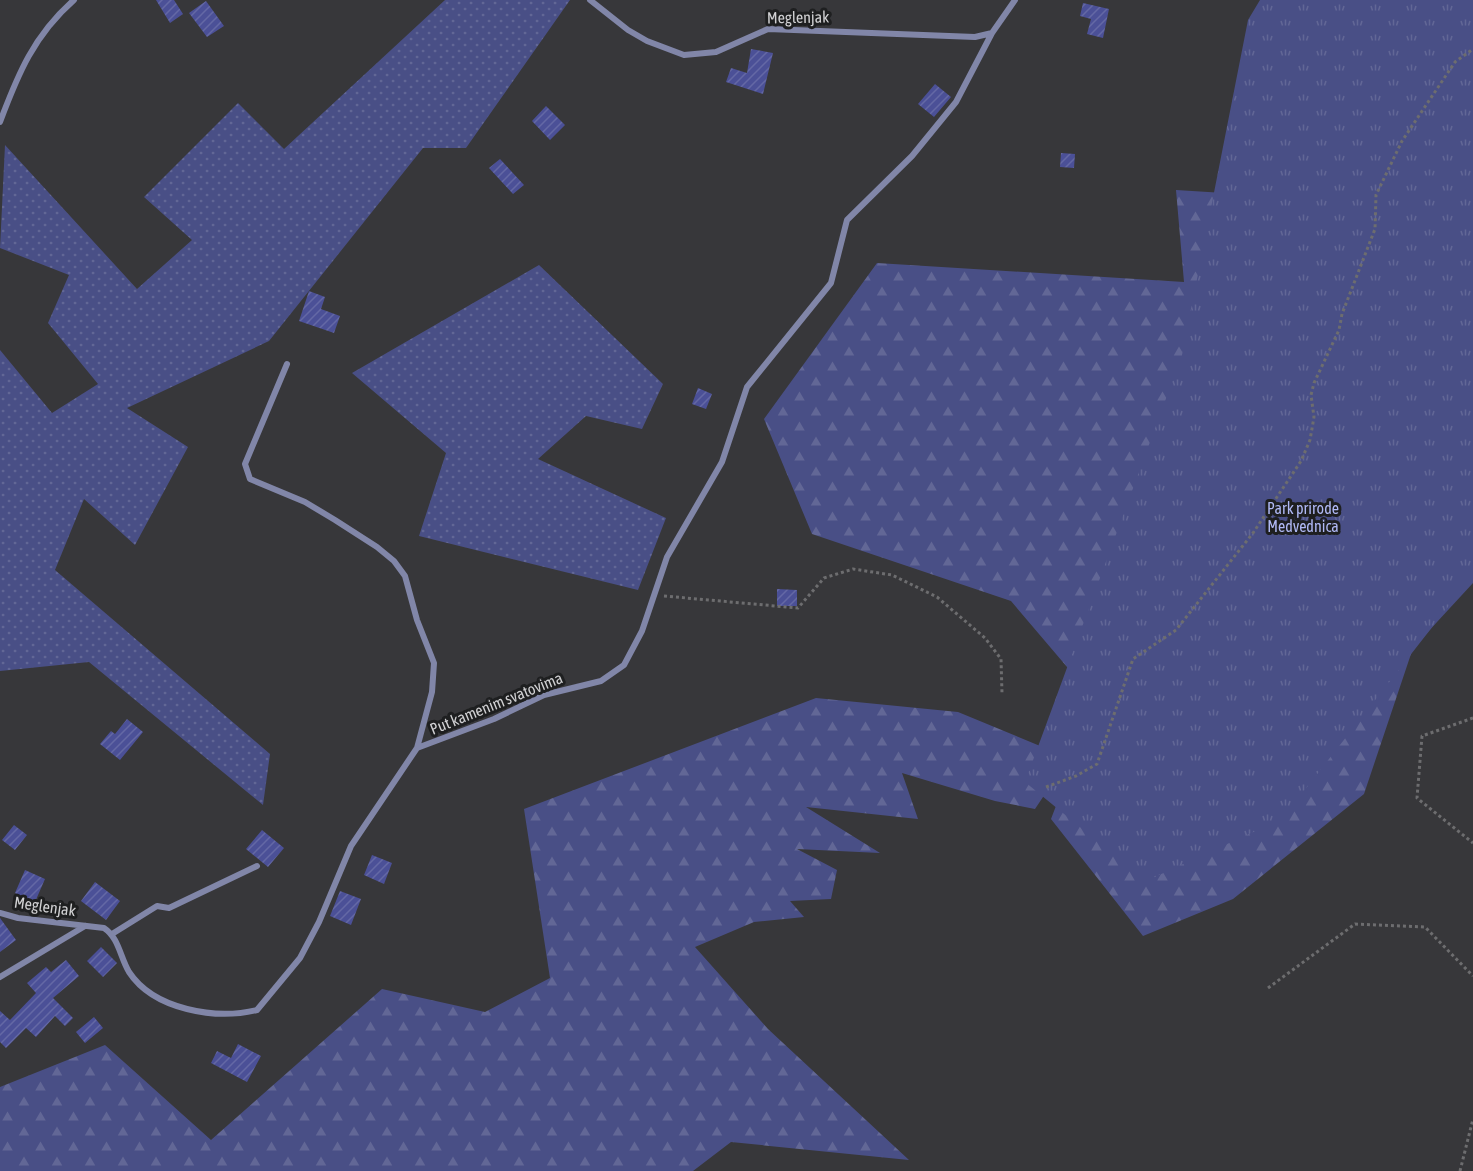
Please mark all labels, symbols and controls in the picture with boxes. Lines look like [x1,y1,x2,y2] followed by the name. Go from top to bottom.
[767,7,829,28] street label: Meglenjak
[1267,499,1339,535] park label: Park prirode Medvednica
[427,668,565,738] street label: Put kamenim svatovima
[13,893,77,920] street label: Meglenjak

